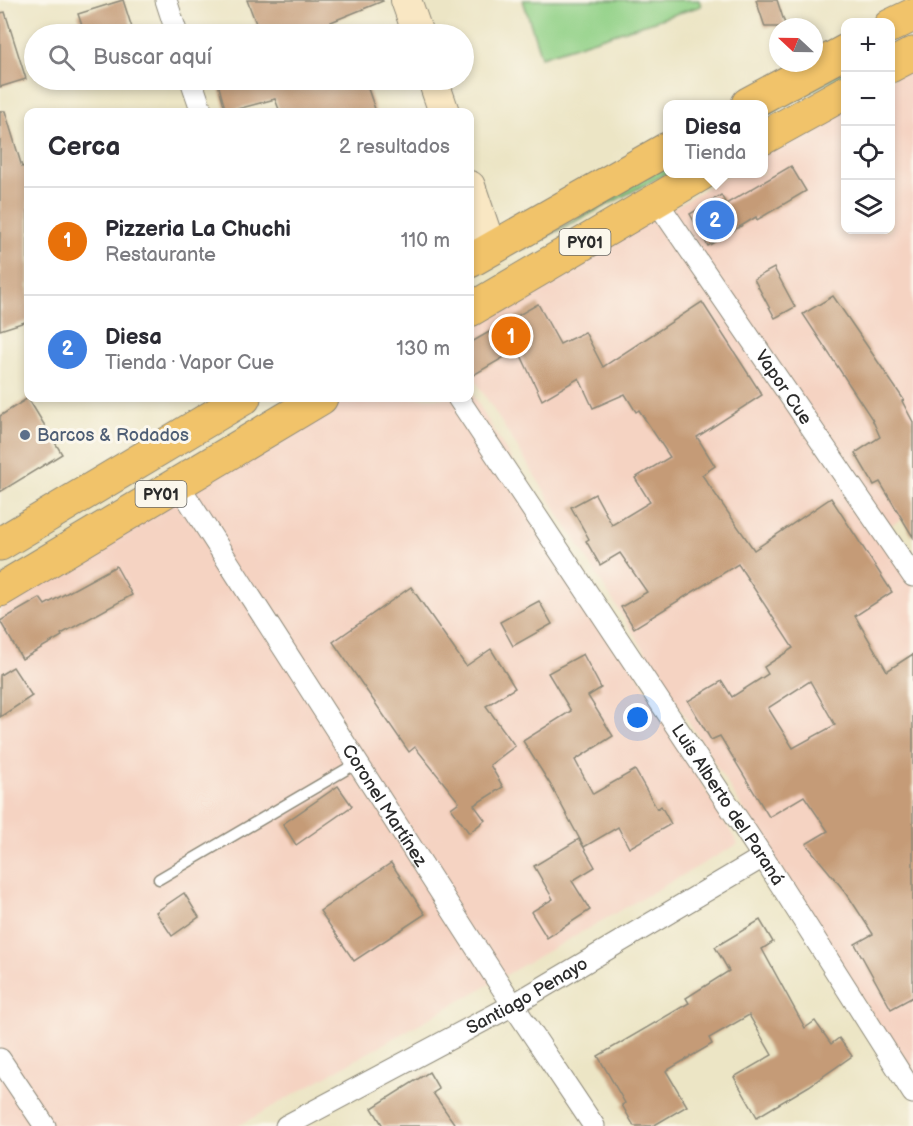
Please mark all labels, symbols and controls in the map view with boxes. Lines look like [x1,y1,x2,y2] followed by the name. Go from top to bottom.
[769,18,823,72] north arrow
[841,18,895,234] map controls
[841,18,895,72] button: +
[24,24,474,90] search box
[45,41,78,74] icon: search
[93,44,212,71] text: Buscar aquí
[841,72,895,126] button: −
[663,100,768,178] popup
[685,114,741,141] text: Diesa
[841,126,895,180] button: locate
[48,132,120,163] text: Cerca
[339,135,450,159] text: 2 resultados
[685,141,746,165] text: Tienda
[841,180,895,234] button: layers
[696,198,734,242] pin: 2
[105,216,291,243] text: Pizzeria La Chuchi
[63,229,72,253] text: 1
[401,229,450,253] text: 110 m
[560,229,610,255] road number: PY01
[105,243,216,267] text: Restaurante
[492,314,530,358] pin: 1
[105,324,162,351] text: Diesa
[62,337,73,361] text: 2
[396,337,450,361] text: 130 m
[751,346,816,429] street label: Vapor Cue
[105,351,274,375] text: Tienda · Vapor Cue
[37,425,189,446] place label: Barcos & Rodados
[18,428,32,442] marker: Barcos & Rodados
[136,481,186,507] road number: PY01
[623,703,652,732] your location
[667,720,788,889] street label: Luis Alberto del Paraná
[337,741,431,871] street label: Coronel Martínez
[463,953,592,1039] street label: Santiago Penayo

